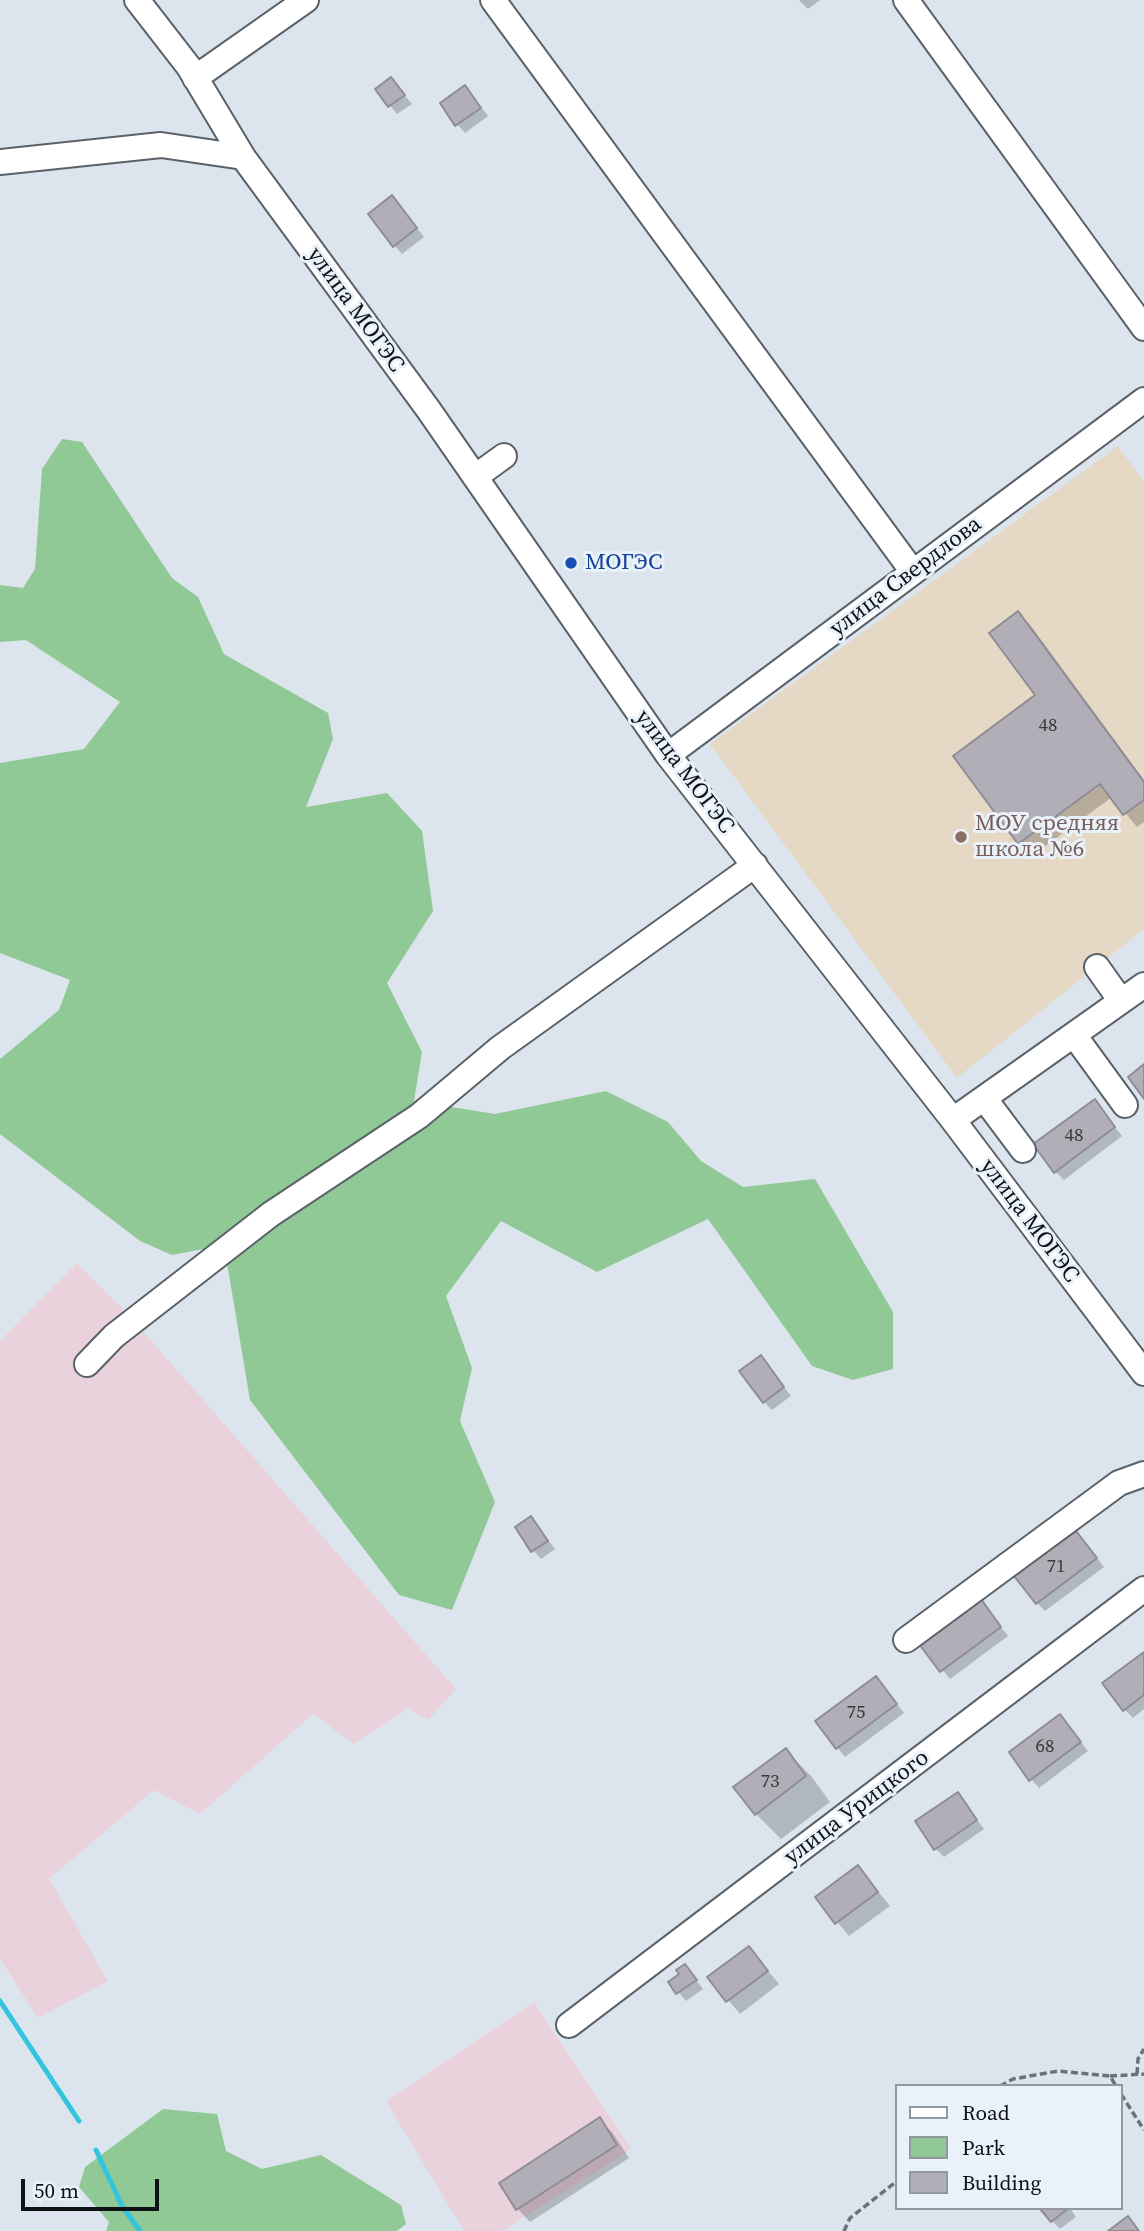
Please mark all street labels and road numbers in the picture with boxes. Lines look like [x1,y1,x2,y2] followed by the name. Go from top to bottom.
[300,242,410,378] street label: улица МОГЭС
[825,511,987,643] street label: улица Свердлова
[629,705,739,839] street label: улица МОГЭС
[974,1154,1084,1288] street label: улица МОГЭС
[779,1745,935,1871] street label: улица Урицкого

